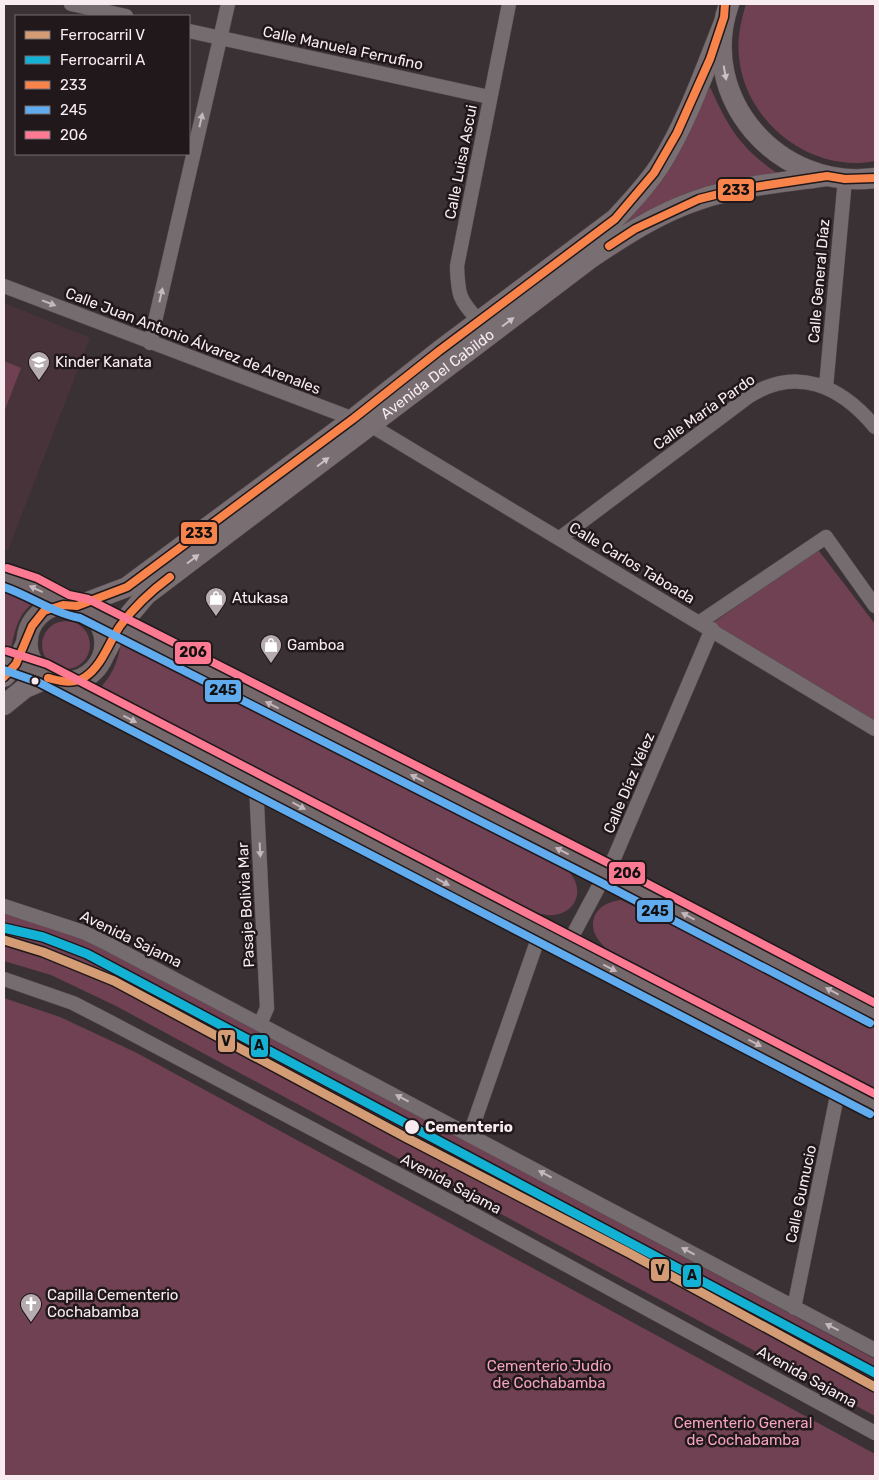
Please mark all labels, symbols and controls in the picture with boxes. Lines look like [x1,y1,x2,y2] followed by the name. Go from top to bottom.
[15,15,190,155] legend
[261,22,425,74] street label: Calle Manuela Ferrufino
[60,26,145,44] text: Ferrocarril V
[60,51,145,69] text: Ferrocarril A
[722,65,730,81] one-way arrow
[60,76,87,94] text: 233
[60,101,87,119] text: 245
[441,103,481,221] street label: Calle Luisa Ascui
[197,112,205,127] one-way arrow
[60,126,87,144] text: 206
[717,178,755,202] line badge: 233
[722,182,750,199] text: 233
[805,218,833,344] street label: Calle General Díaz
[63,284,323,398] street label: Calle Juan Antonio Álvarez de Arenales
[157,287,165,303] one-way arrow
[42,300,56,308] one-way arrow
[501,317,515,327] one-way arrow
[377,325,498,423] street label: Avenida Del Cabildo
[27,350,51,381] school or university icon: Kinder Kanata
[55,353,152,371] place label: Kinder Kanata
[650,370,758,454] street label: Calle María Pardo
[316,457,330,467] one-way arrow
[566,518,698,608] street label: Calle Carlos Taboada
[180,521,218,545] line badge: 233
[185,525,213,542] text: 233
[186,554,199,565] one-way arrow
[29,585,43,593] one-way arrow
[204,586,228,617] shop icon: Atukasa
[232,589,288,607] place label: Atukasa
[259,633,283,664] shop icon: Gamboa
[287,636,345,654] place label: Gamboa
[174,641,212,665] line badge: 206
[179,644,207,661] text: 206
[30,676,40,686] unlabelled marker
[204,679,242,703] line badge: 245
[209,682,237,699] text: 245
[265,700,279,708] one-way arrow
[123,715,138,723] one-way arrow
[600,729,659,836] street label: Calle Díaz Vélez
[410,774,424,782] one-way arrow
[293,802,306,811] one-way arrow
[234,842,258,968] street label: Pasaje Bolivia Mar
[256,842,264,858] one-way arrow
[555,847,569,855] one-way arrow
[608,861,646,885] line badge: 206
[613,865,641,882] text: 206
[436,878,451,886] one-way arrow
[636,899,674,923] line badge: 245
[641,903,669,920] text: 245
[77,907,185,971] street label: Avenida Sajama
[681,912,695,920] one-way arrow
[603,964,618,972] one-way arrow
[825,987,839,996] one-way arrow
[217,1029,236,1053] line badge: V
[221,1033,231,1050] text: V
[250,1034,269,1058] line badge: A
[254,1037,264,1054] text: A
[748,1039,762,1047] one-way arrow
[394,1094,409,1102] one-way arrow
[403,1118,421,1136] marker: Cementerio
[425,1118,513,1136] place label: Cementerio
[782,1143,820,1245] street label: Calle Gumucio
[398,1150,504,1218] street label: Avenida Sajama
[538,1170,552,1178] one-way arrow
[681,1247,696,1255] one-way arrow
[650,1258,670,1282] line badge: V
[655,1262,665,1279] text: V
[682,1264,702,1288] line badge: A
[687,1267,697,1284] text: A
[47,1286,178,1321] place label: Capilla Cementerio Cochabamba
[19,1292,43,1323] church icon: Capilla Cementerio Cochabamba
[825,1323,839,1331] one-way arrow
[754,1342,860,1412] street label: Avenida Sajama
[487,1357,611,1392] park label: Cementerio Judío de Cochabamba
[674,1414,812,1449] park label: Cementerio General de Cochabamba

